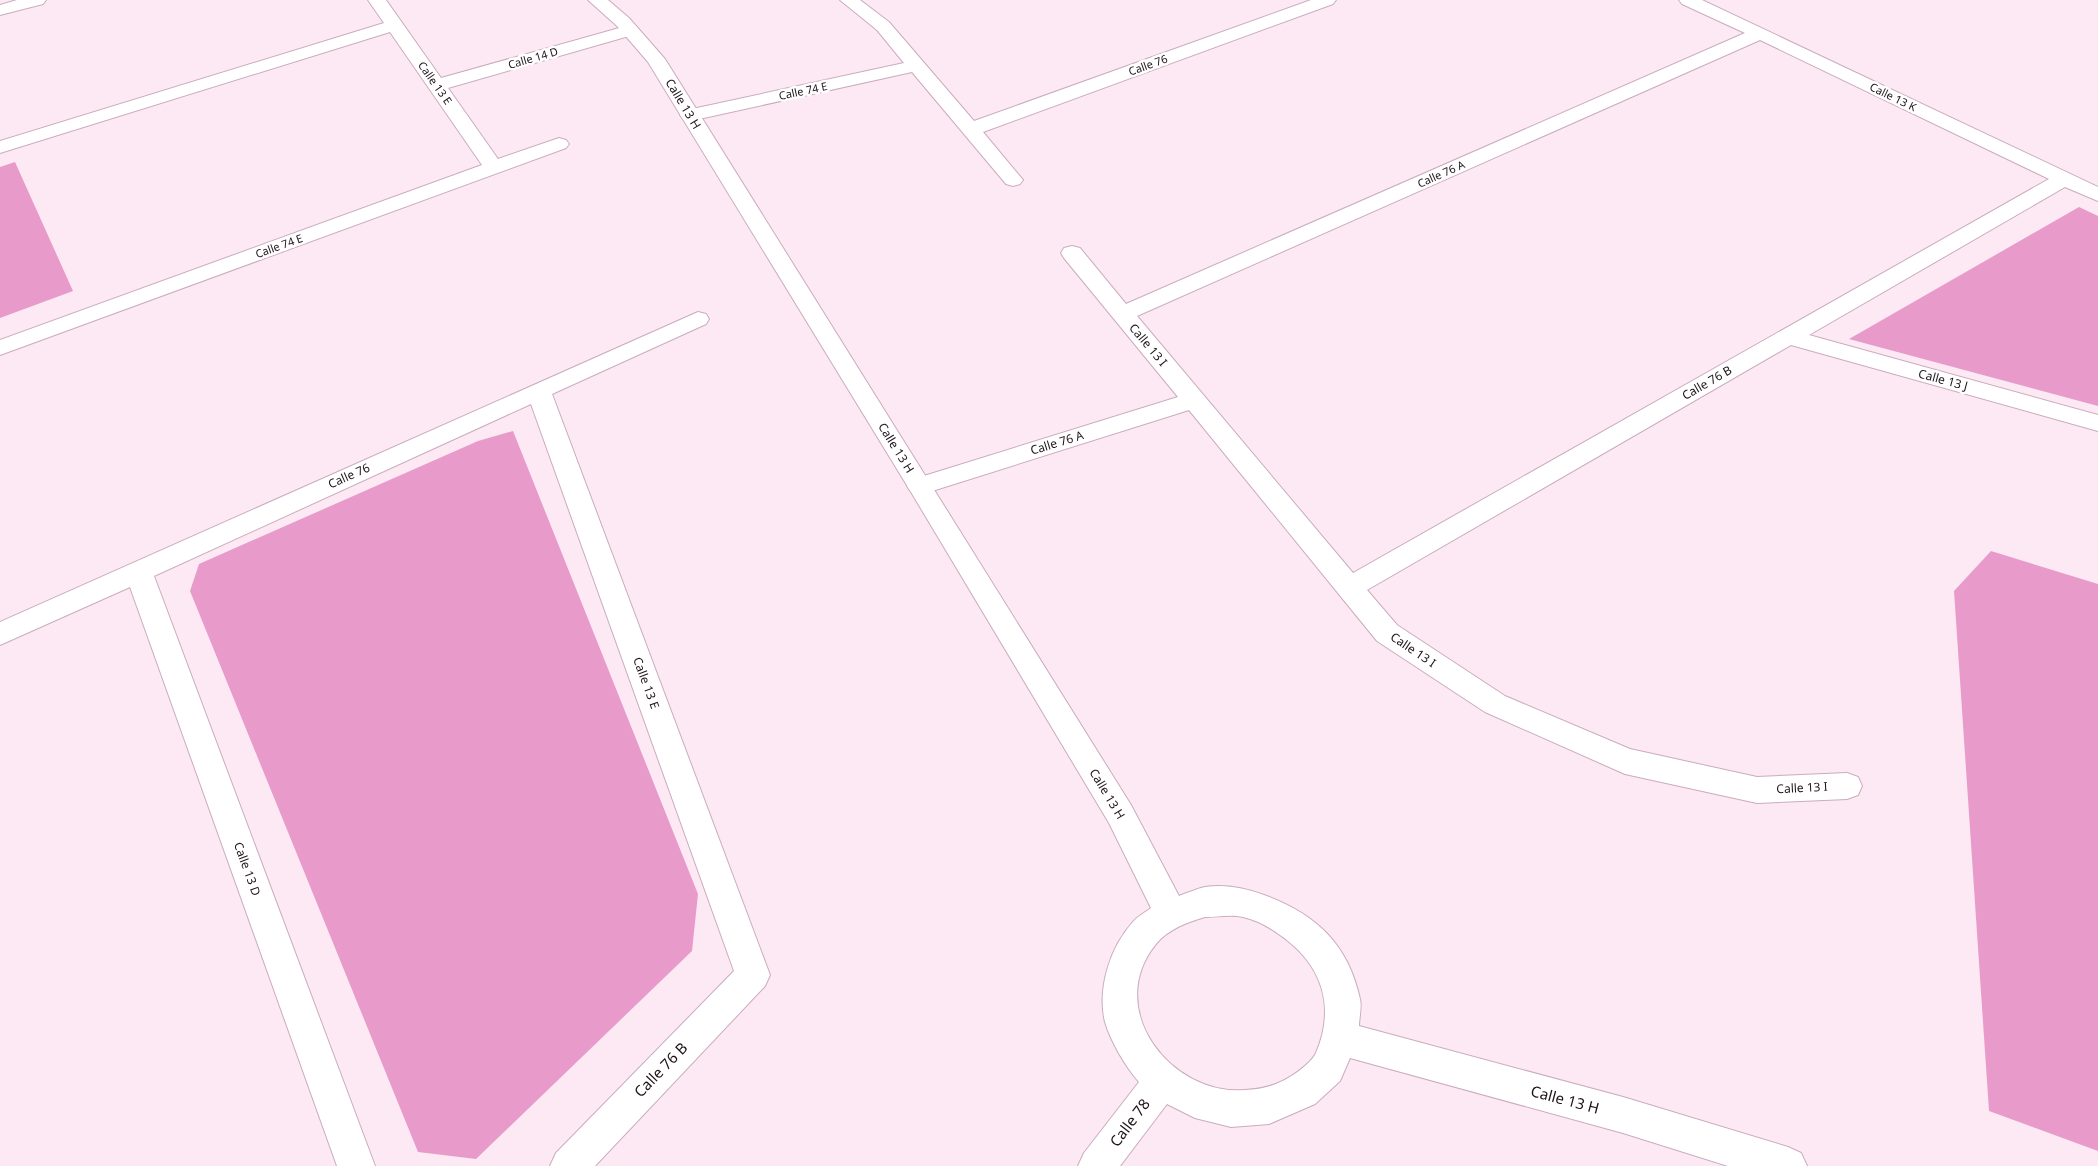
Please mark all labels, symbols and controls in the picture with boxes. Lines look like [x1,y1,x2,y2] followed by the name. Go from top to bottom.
[506,43,560,72] street label: Calle 14 D
[1126,51,1169,78] street label: Calle 76
[415,58,456,107] street label: Calle 13 E
[662,75,705,132] street label: Calle 13 H
[777,78,829,103] street label: Calle 74 E
[1867,79,1919,114] street label: Calle 13 K
[1415,156,1468,191] street label: Calle 76 A
[253,230,305,261] street label: Calle 74 E
[1125,320,1171,370] street label: Calle 13 I
[1679,361,1735,404] street label: Calle 76 B
[1917,365,1970,394] street label: Calle 13 J
[874,419,919,476] street label: Calle 13 H
[1028,426,1086,459] street label: Calle 76 A
[325,459,373,492] street label: Calle 76
[1387,628,1439,671] street label: Calle 13 I
[629,655,664,711] street label: Calle 13 E
[1086,765,1129,822] street label: Calle 13 H
[1776,778,1828,797] street label: Calle 13 I
[230,840,265,898] street label: Calle 13 D
[629,1038,691,1101] street label: Calle 76 B
[1529,1080,1602,1118] street label: Calle 13 H
[1105,1094,1154,1150] street label: Calle 78

